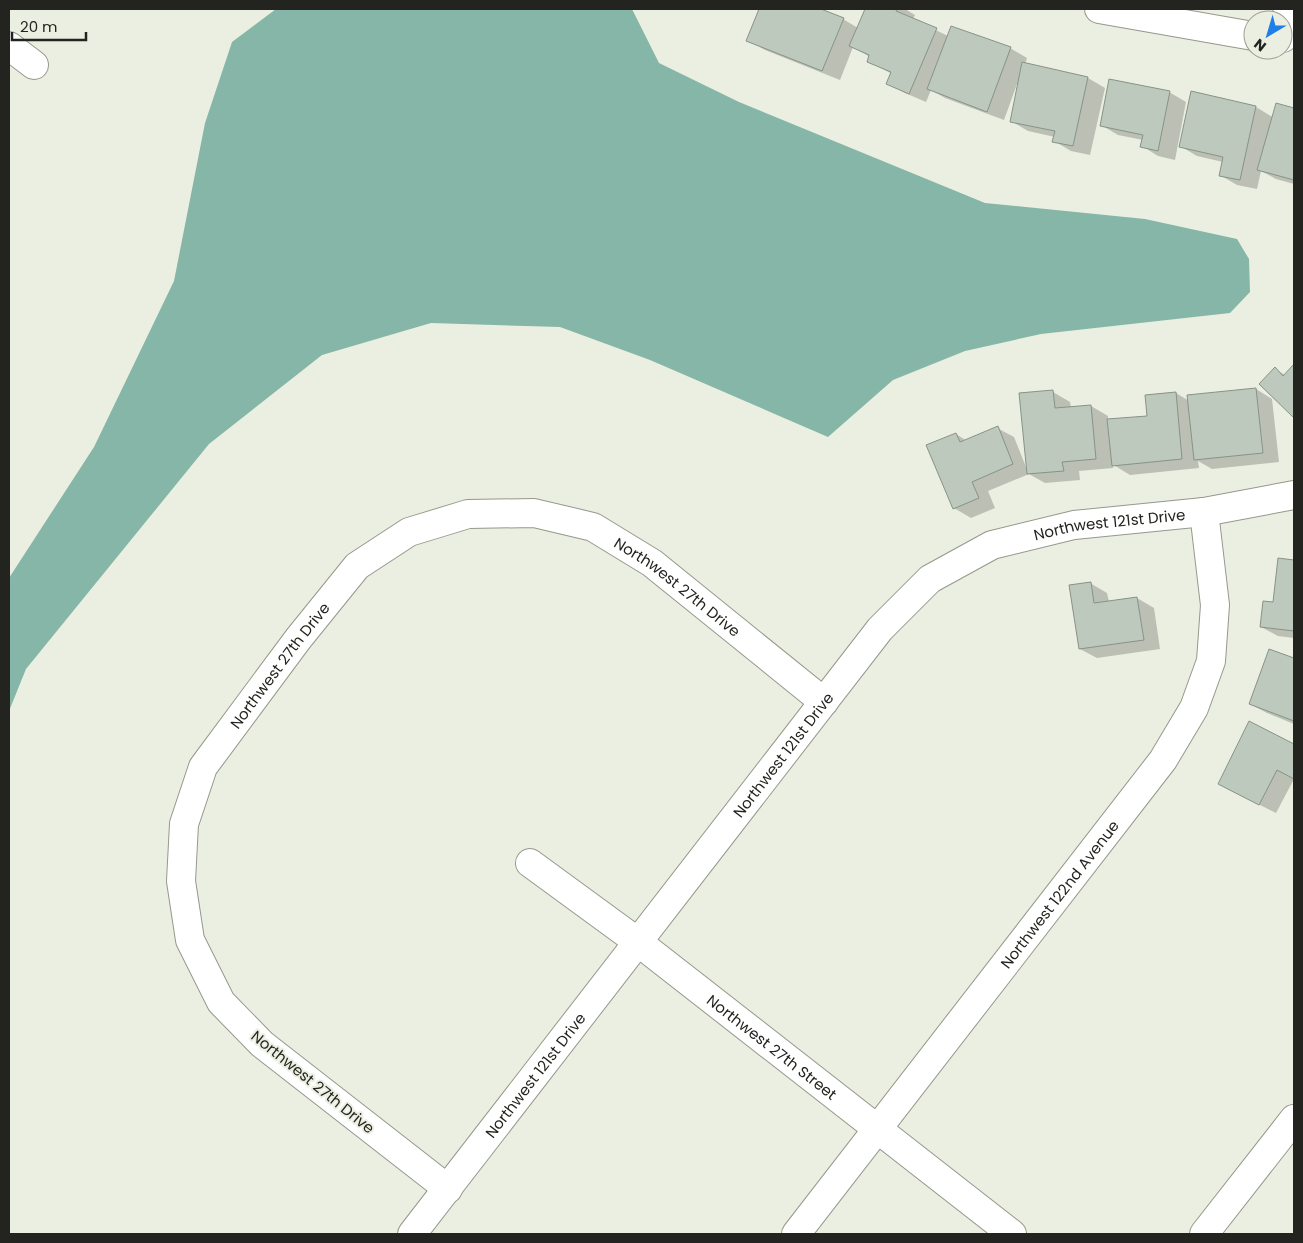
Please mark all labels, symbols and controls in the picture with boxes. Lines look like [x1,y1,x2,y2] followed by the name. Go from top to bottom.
[12,10,86,42] scale bar
[1243,10,1293,60] north arrow
[20,16,58,37] text: 20 m
[1250,34,1270,56] text: N
[1031,503,1186,545] street label: Northwest 121st Drive
[610,532,745,641] street label: Northwest 27th Drive
[225,598,334,733] street label: Northwest 27th Drive
[728,688,838,822] street label: Northwest 121st Drive
[995,816,1123,972] street label: Northwest 122nd Avenue
[703,989,842,1104] street label: Northwest 27th Street
[480,1008,590,1142] street label: Northwest 121st Drive
[247,1026,379,1138] street label: Northwest 27th Drive

